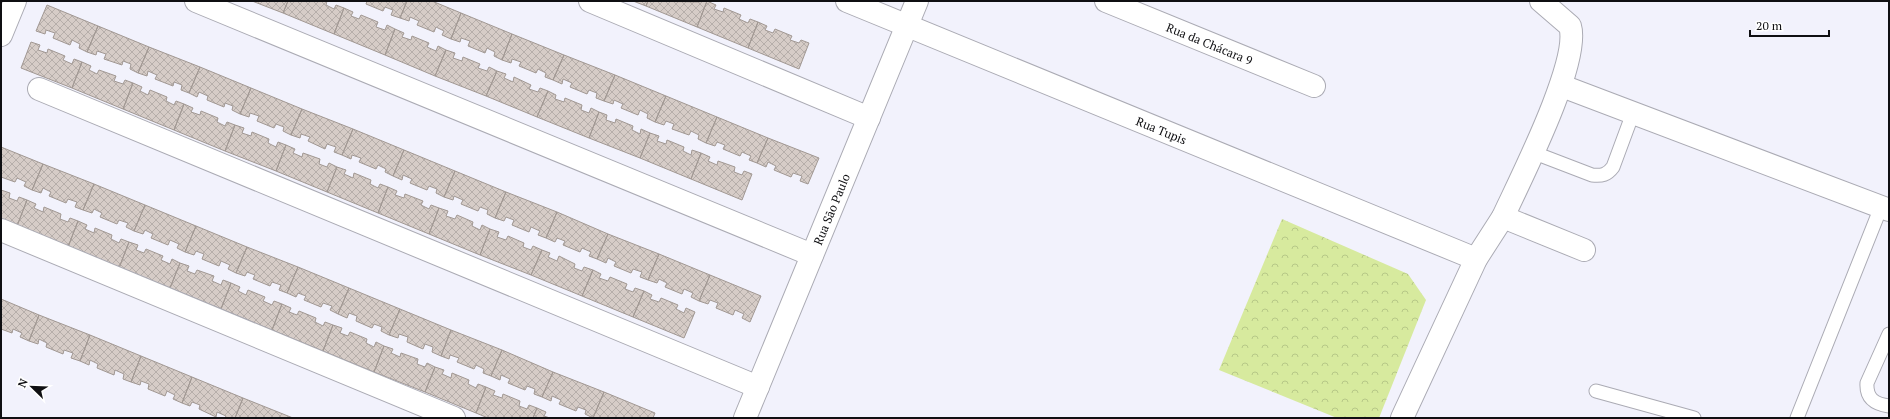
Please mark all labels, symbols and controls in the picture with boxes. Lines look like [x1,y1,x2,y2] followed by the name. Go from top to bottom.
[1750,12,1829,38] scale bar
[1756,18,1783,33] text: 20 m
[1164,19,1255,68] street label: Rua da Chácara 9
[1134,113,1189,147] street label: Rua Tupis
[810,171,853,247] street label: Rua São Paulo
[12,367,52,407] north arrow
[15,376,31,390] text: N

